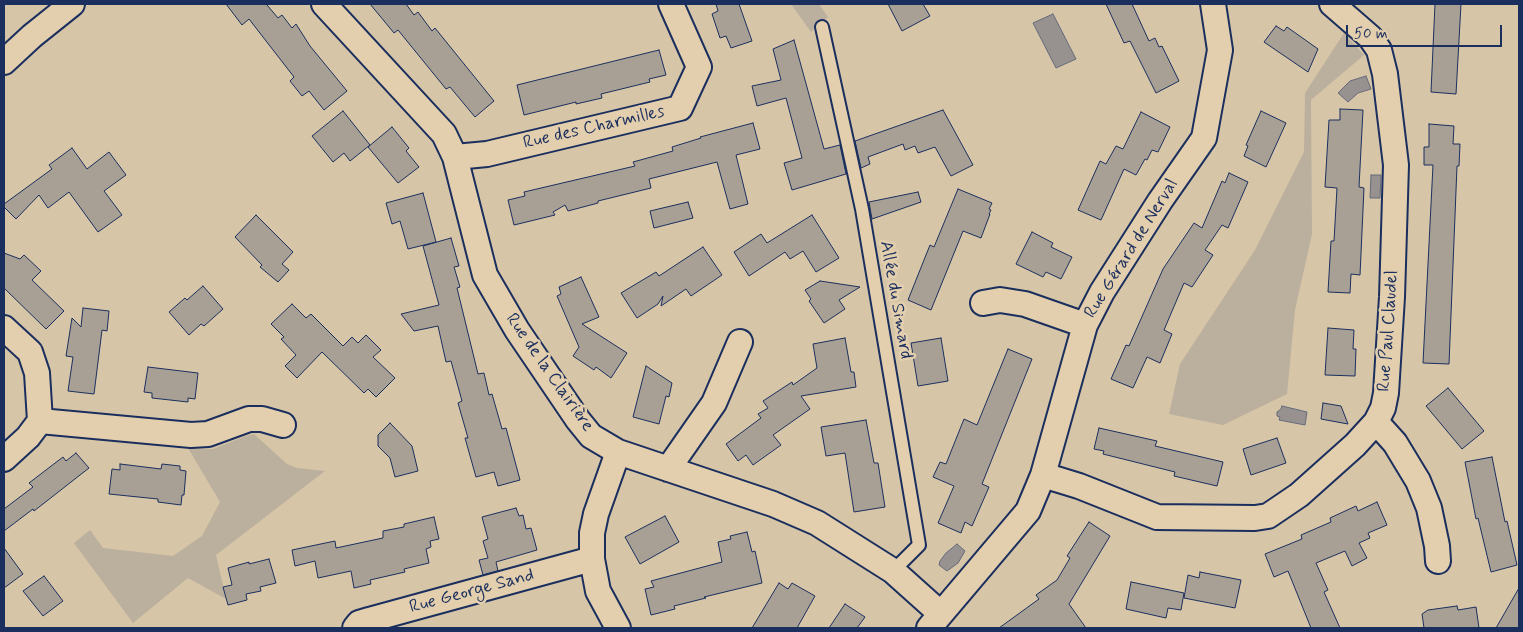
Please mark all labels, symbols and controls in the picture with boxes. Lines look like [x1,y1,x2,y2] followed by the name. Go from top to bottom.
[1348,15,1504,47] scale bar
[1354,24,1388,44] text: 50 m
[521,101,667,155] street label: Rue des Charmilles
[1080,175,1184,323] street label: Rue Gérard de Nerval
[874,239,916,361] street label: Allée du Simard
[1374,270,1404,392] street label: Rue Paul Claudel
[500,310,598,436] street label: Rue de la Clairière
[407,565,537,619] street label: Rue George Sand

